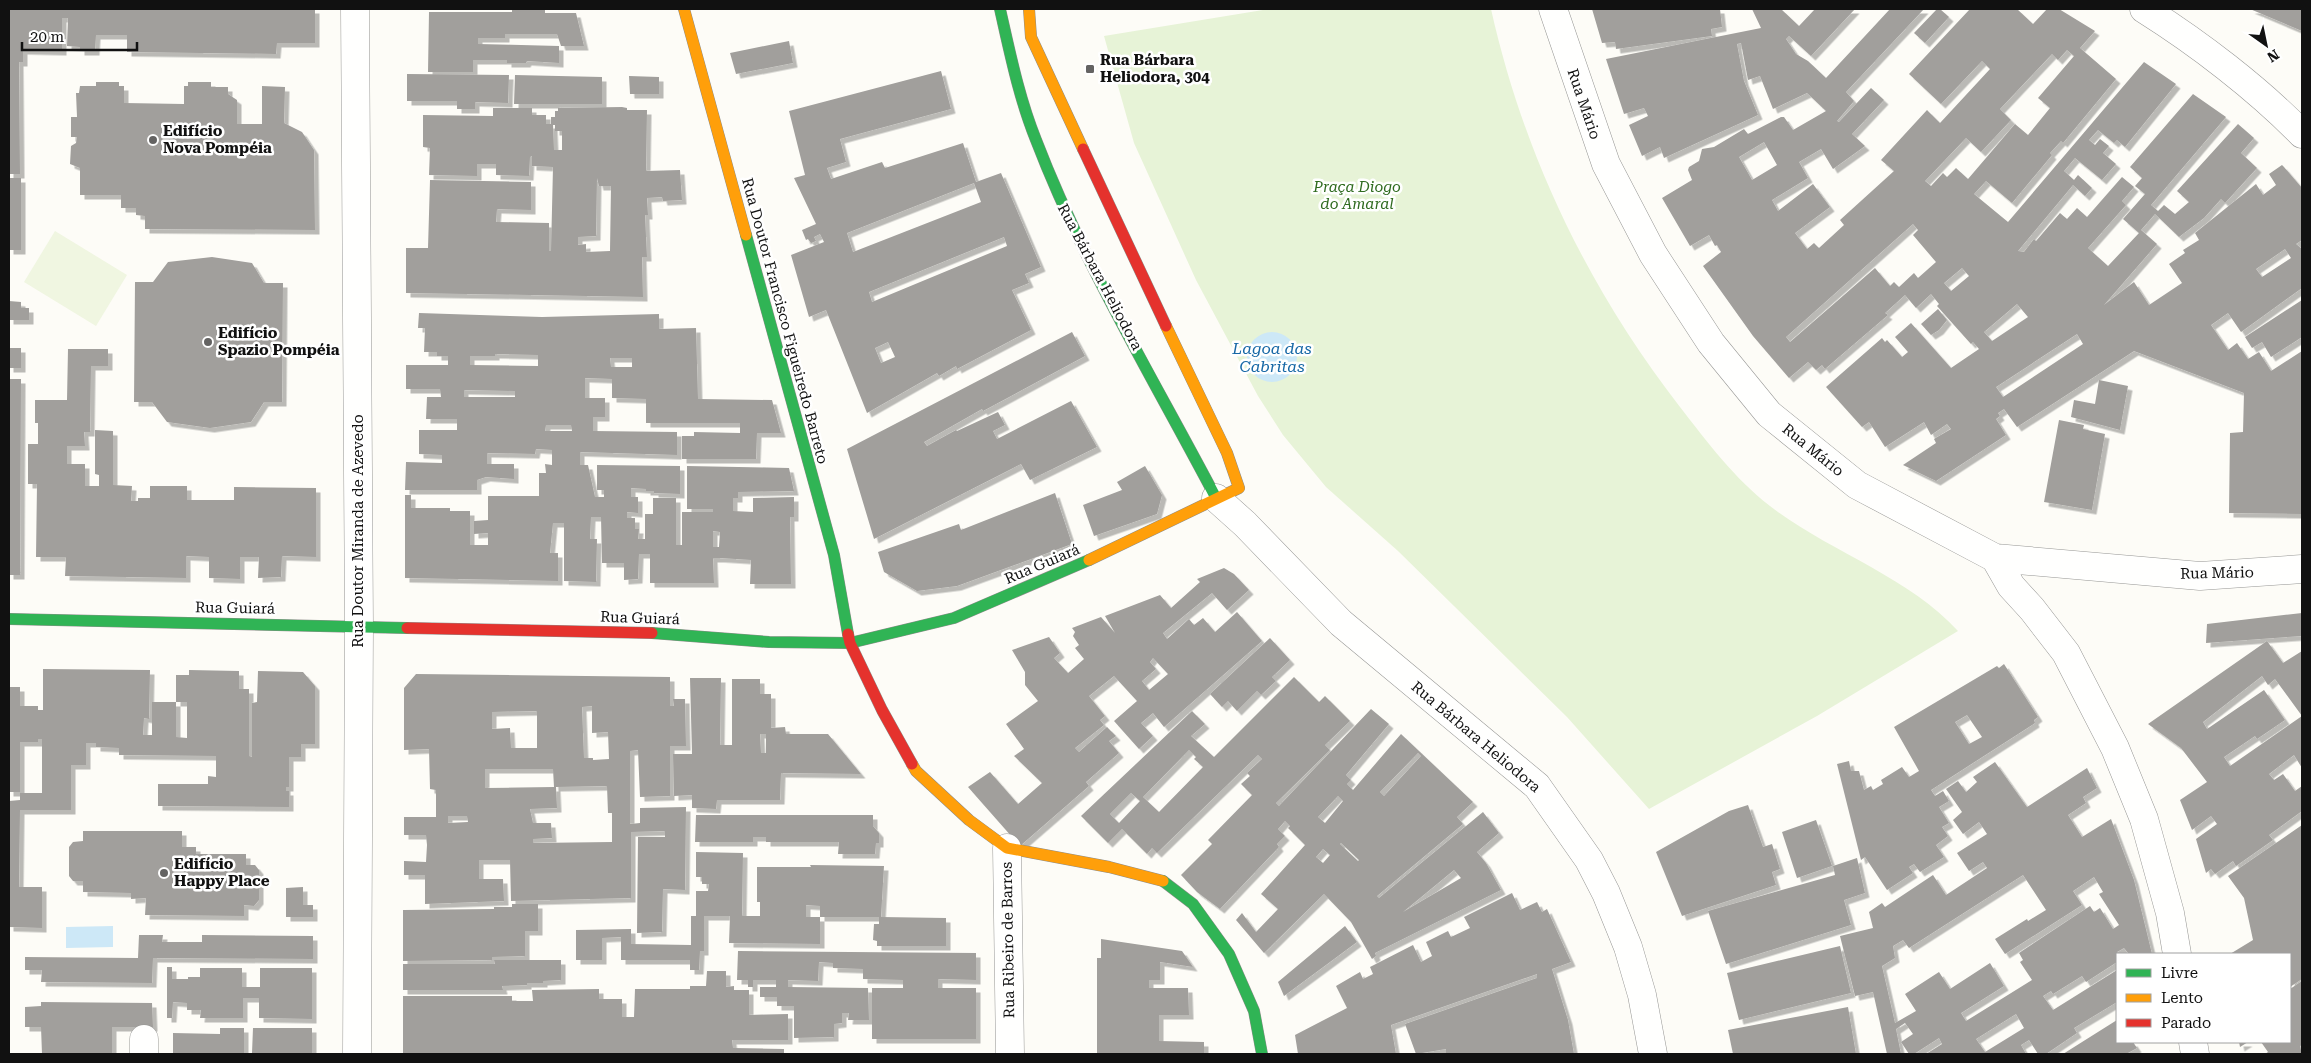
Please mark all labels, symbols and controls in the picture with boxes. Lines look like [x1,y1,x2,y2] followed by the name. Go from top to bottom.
[22,20,138,52] scale bar
[2241,20,2291,70] north arrow
[30,28,65,46] text: 20 m
[2264,46,2282,66] text: N
[1100,51,1210,86] place label: Rua Bárbara Heliodora, 304
[1084,63,1096,75] marker: Rua Bárbara Heliodora, 304
[1563,66,1605,142] street label: Rua Mário
[163,122,272,157] place label: Edifício Nova Pompéia
[147,134,159,146] marker: Edifício Nova Pompéia
[738,176,832,466] street label: Rua Doutor Francisco Figueiredo Barreto
[1312,178,1401,213] park label: Praça Diogo do Amaral
[1054,201,1146,353] street label: Rua Bárbara Heliodora
[218,324,340,359] place label: Edifício Spazio Pompéia
[202,336,214,348] marker: Edifício Spazio Pompéia
[1231,339,1312,376] water label: Lagoa das Cabritas
[349,414,367,648] street label: Rua Doutor Miranda de Azevedo
[1779,420,1847,480] street label: Rua Mário
[1002,540,1082,588] street label: Rua Guiará
[2180,563,2254,583] street label: Rua Mário
[195,598,275,618] street label: Rua Guiará
[600,608,680,628] street label: Rua Guiará
[1408,678,1544,796] street label: Rua Bárbara Heliodora
[174,855,270,890] place label: Edifício Happy Place
[998,862,1018,1018] street label: Rua Ribeiro de Barros
[158,867,170,879] marker: Edifício Happy Place
[2116,953,2291,1043] legend
[2161,964,2198,982] text: Livre
[2161,989,2203,1007] text: Lento
[2161,1014,2211,1032] text: Parado

